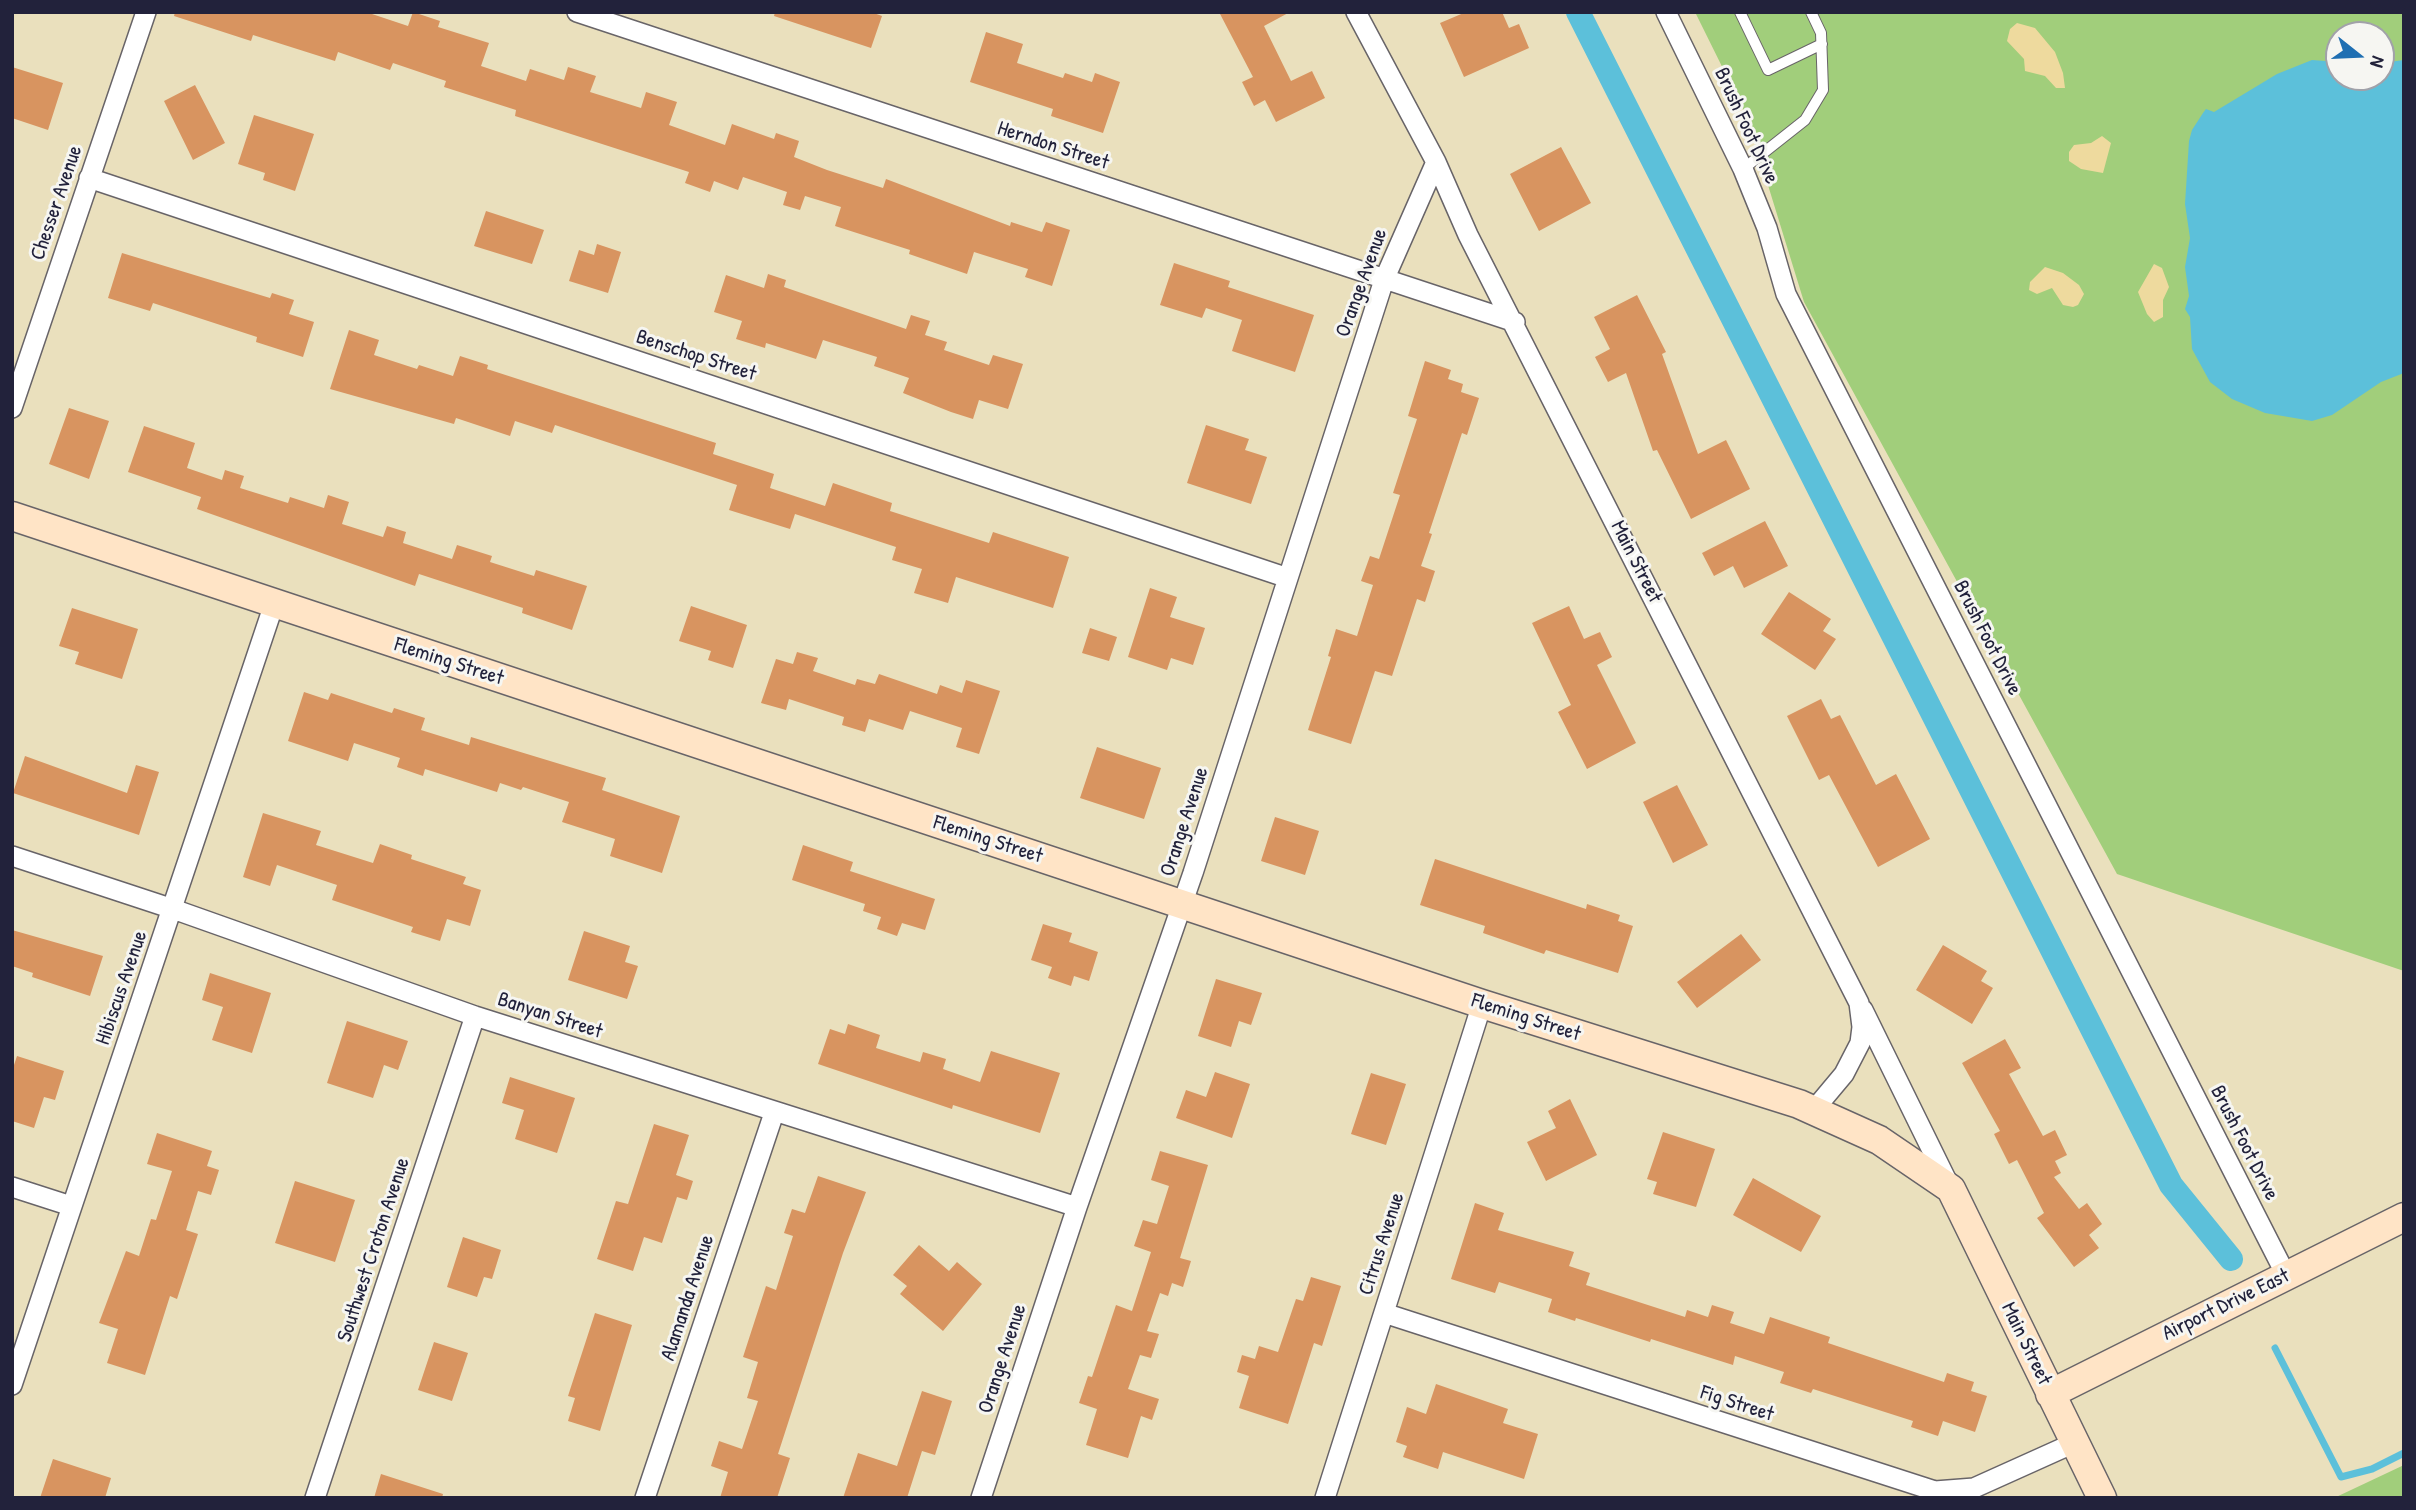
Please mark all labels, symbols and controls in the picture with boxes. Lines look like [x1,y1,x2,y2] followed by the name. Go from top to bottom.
[2325,21,2395,91] north arrow
[2364,53,2392,71] text: N
[1708,64,1784,188] street label: Brush Foot Drive
[994,116,1112,176] street label: Herndon Street
[26,142,88,264] street label: Chesser Avenue
[1331,225,1393,341] street label: Orange Avenue
[633,325,759,387] street label: Benschop Street
[1605,517,1667,607] street label: Main Street
[1947,576,2027,700] street label: Brush Foot Drive
[391,633,507,691] street label: Fleming Street
[1156,764,1214,880] street label: Orange Avenue
[930,811,1046,869] street label: Fleming Street
[91,928,153,1048] street label: Hibiscus Avenue
[494,987,606,1045] street label: Banyan Street
[1468,989,1584,1047] street label: Fleming Street
[2204,1081,2284,1205] street label: Brush Foot Drive
[332,1155,416,1345] street label: Southwest Croton Avenue
[1354,1190,1410,1298] street label: Citrus Avenue
[656,1232,720,1364] street label: Alamanda Avenue
[2159,1263,2293,1347] street label: Airport Drive East
[1995,1299,2057,1389] street label: Main Street
[974,1301,1032,1417] street label: Orange Avenue
[1697,1380,1777,1428] street label: Fig Street

